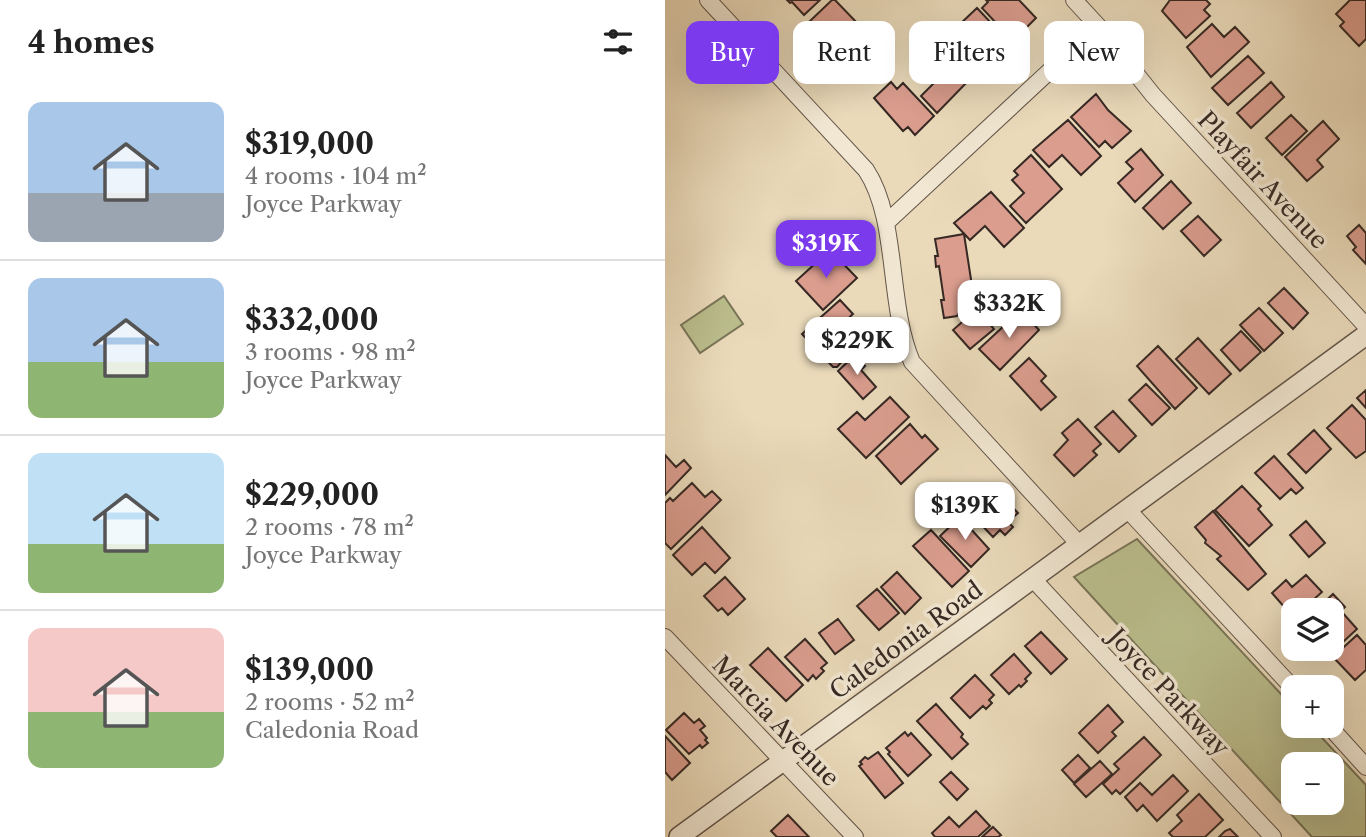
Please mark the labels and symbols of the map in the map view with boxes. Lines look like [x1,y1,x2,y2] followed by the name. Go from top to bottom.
[1192,105,1334,255] street label: Playfair Avenue
[777,220,875,280] pin: $319K
[960,280,1058,340] pin: $332K
[808,318,906,377] pin: $229K
[916,482,1014,542] pin: $139K
[824,575,988,705] street label: Caledonia Road
[1100,619,1236,762] street label: Joyce Parkway
[707,650,845,792] street label: Marcia Avenue

